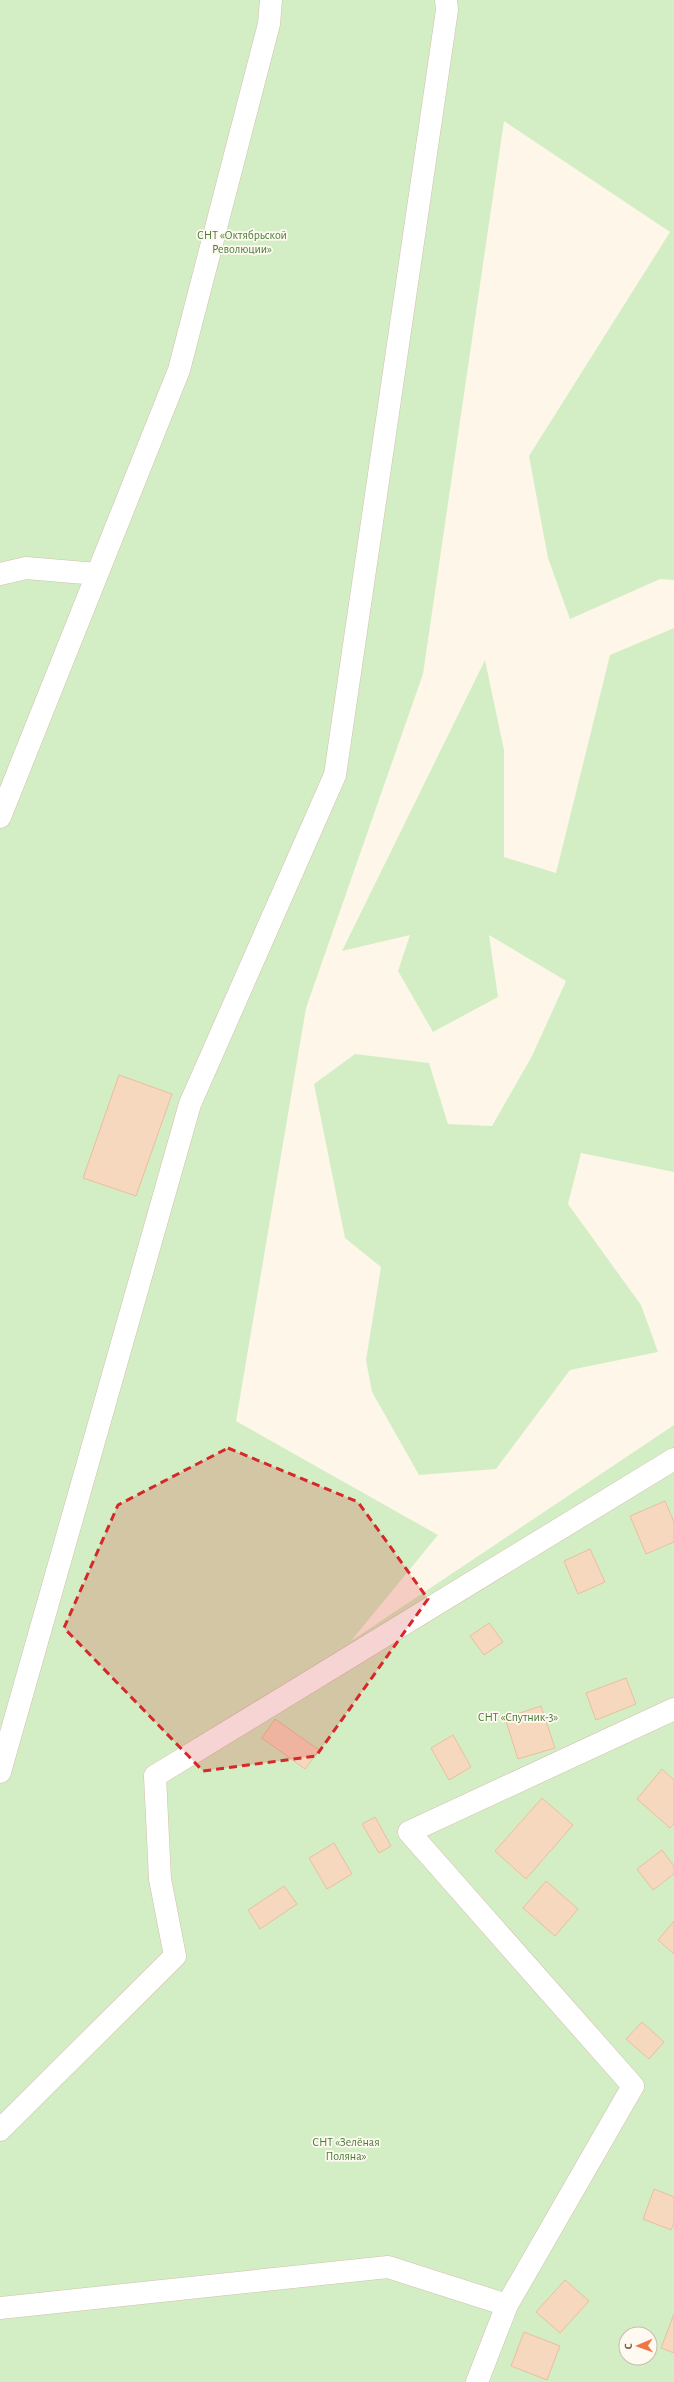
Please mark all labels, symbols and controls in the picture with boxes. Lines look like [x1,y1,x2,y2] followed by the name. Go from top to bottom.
[197,229,287,255] park label: СНТ «Октябрьской Революции»
[478,1711,559,1724] park label: СНТ «Спутник-3»
[312,2136,380,2162] park label: СНТ «Зелёная Поляна»
[618,2326,658,2366] north arrow
[623,2343,634,2350] text: С

